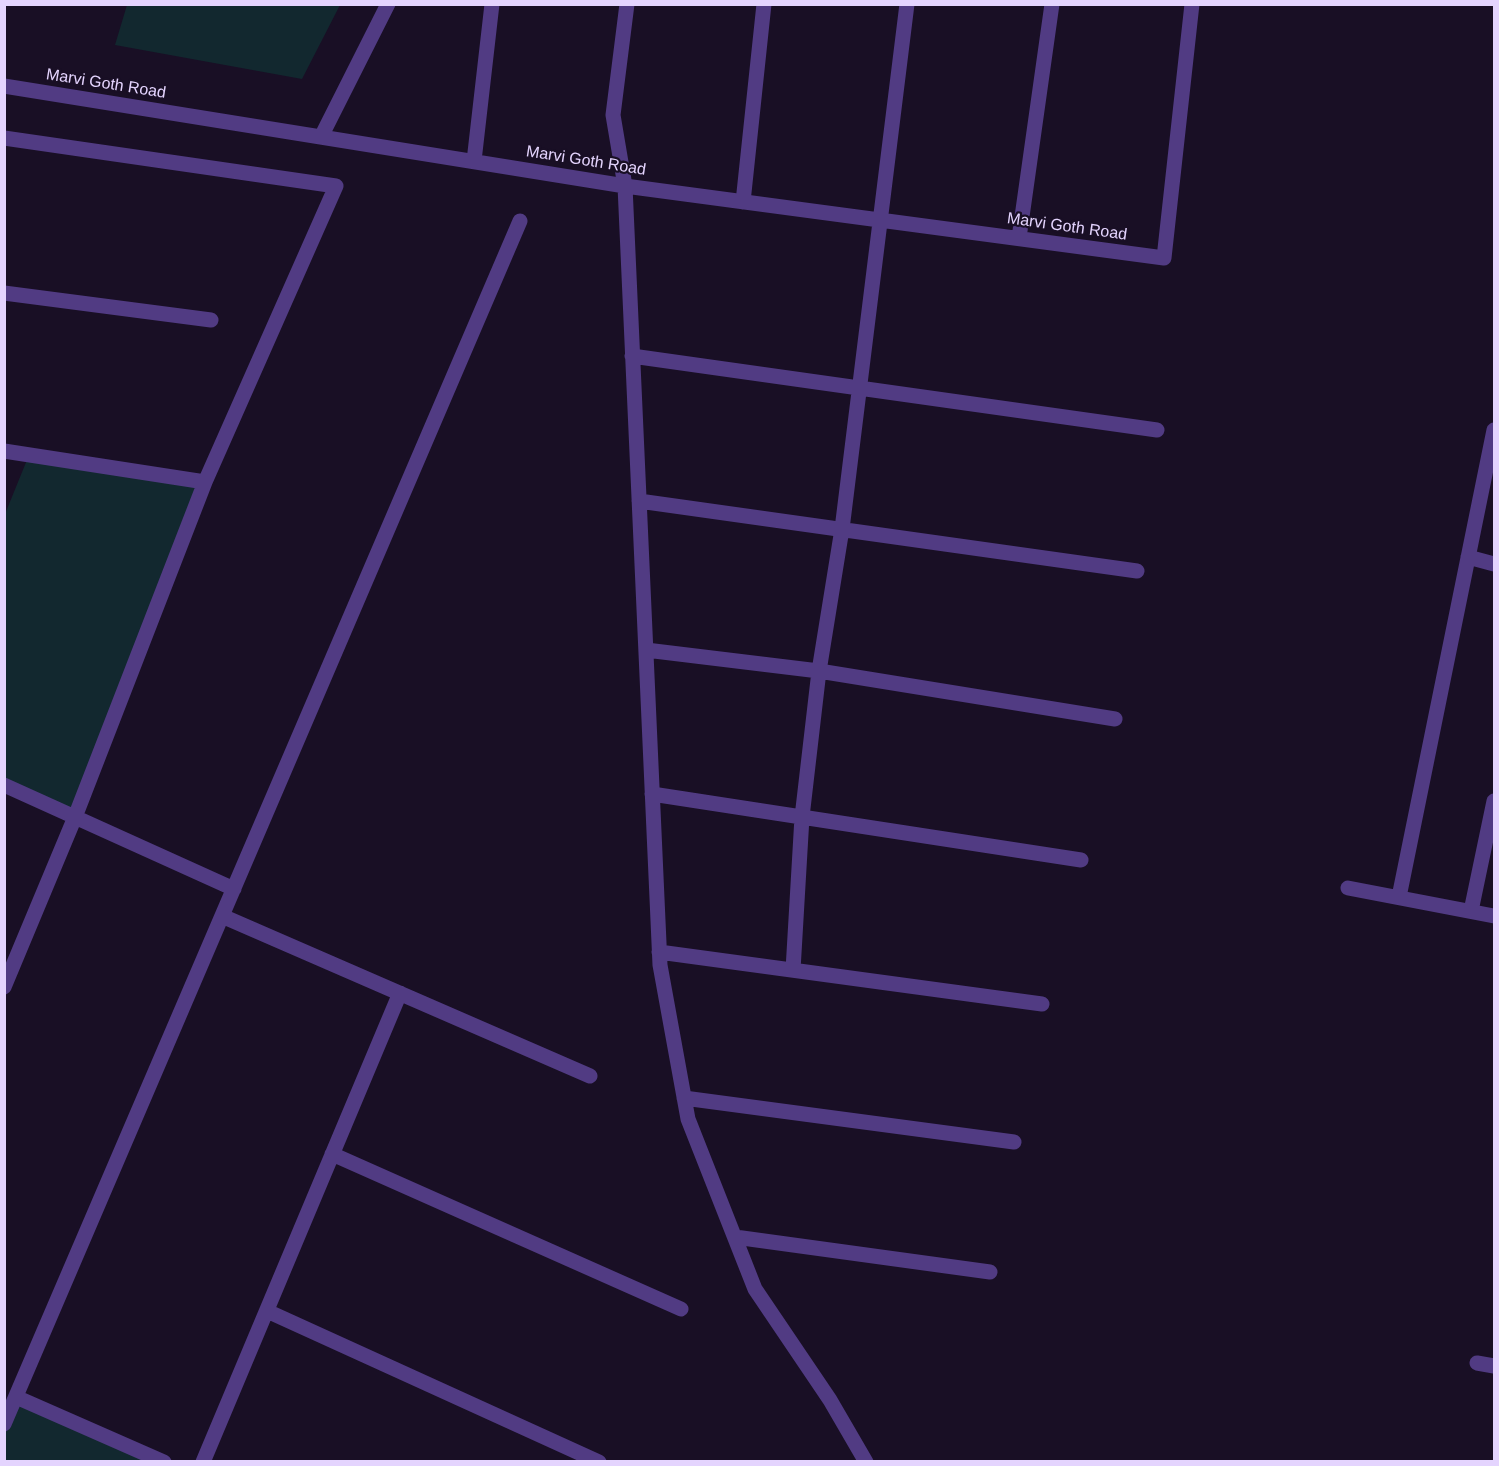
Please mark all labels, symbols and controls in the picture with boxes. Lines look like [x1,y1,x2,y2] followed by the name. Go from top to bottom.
[45,65,167,103] street label: Marvi Goth Road
[525,142,647,180] street label: Marvi Goth Road
[1006,209,1128,245] street label: Marvi Goth Road

